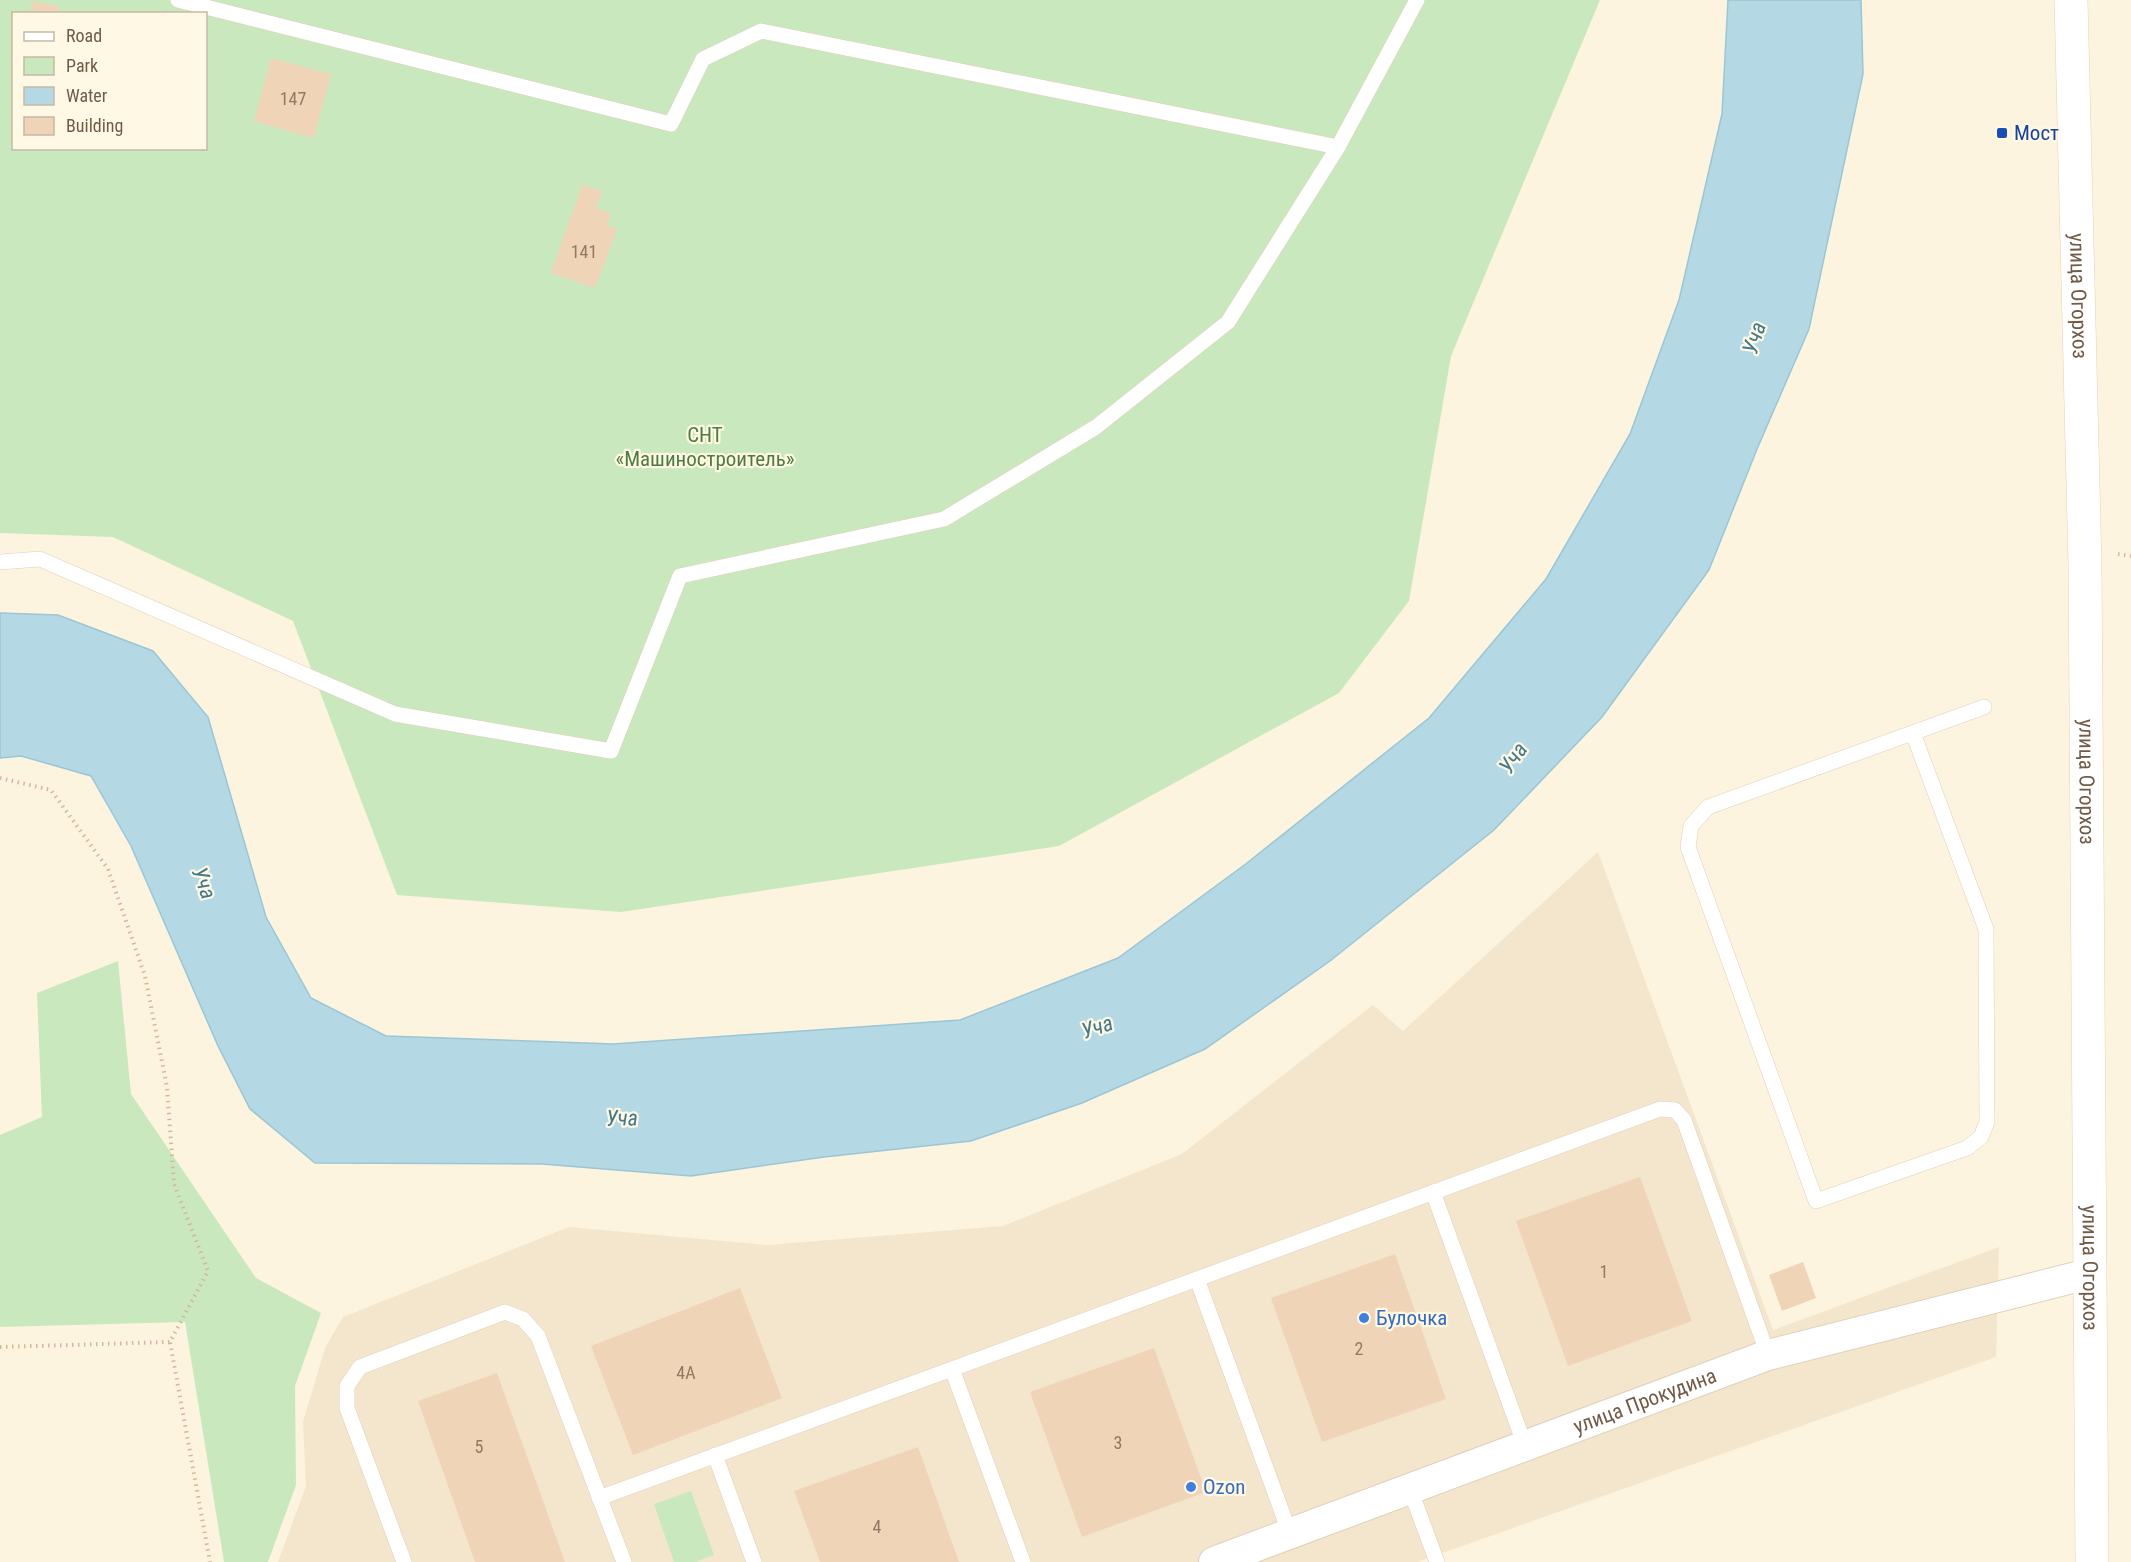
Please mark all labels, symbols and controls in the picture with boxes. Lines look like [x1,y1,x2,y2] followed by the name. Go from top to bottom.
[12,12,207,150] legend
[66,25,102,46] text: Road
[66,55,98,76] text: Park
[66,85,108,106] text: Water
[280,88,306,109] house number: 147
[66,115,123,136] text: Building
[2014,121,2059,145] place label: Мост
[1995,126,2009,140] marker: Мост
[2065,233,2092,359] street label: улица Огорхоз
[571,241,597,262] house number: 141
[1737,319,1771,357] water label: Уча
[615,423,795,471] park label: СНТ «Машиностроитель»
[2074,719,2099,845] street label: улица Огорхоз
[1494,738,1532,778] water label: Уча
[187,864,221,902] water label: Уча
[1078,1010,1116,1044] water label: Уча
[606,1105,638,1131] water label: Уча
[2077,1205,2102,1331] street label: улица Огорхоз
[1600,1261,1608,1282] house number: 1
[1376,1306,1447,1330] place label: Булочка
[1357,1311,1371,1325] marker: Булочка
[1355,1338,1364,1359] house number: 2
[676,1362,696,1383] house number: 4А
[1570,1363,1720,1439] street label: улица Прокудина
[1114,1432,1122,1453] house number: 3
[475,1436,484,1457] house number: 5
[1203,1475,1245,1499] place label: Ozon
[1184,1480,1198,1494] marker: Ozon
[873,1516,882,1537] house number: 4

